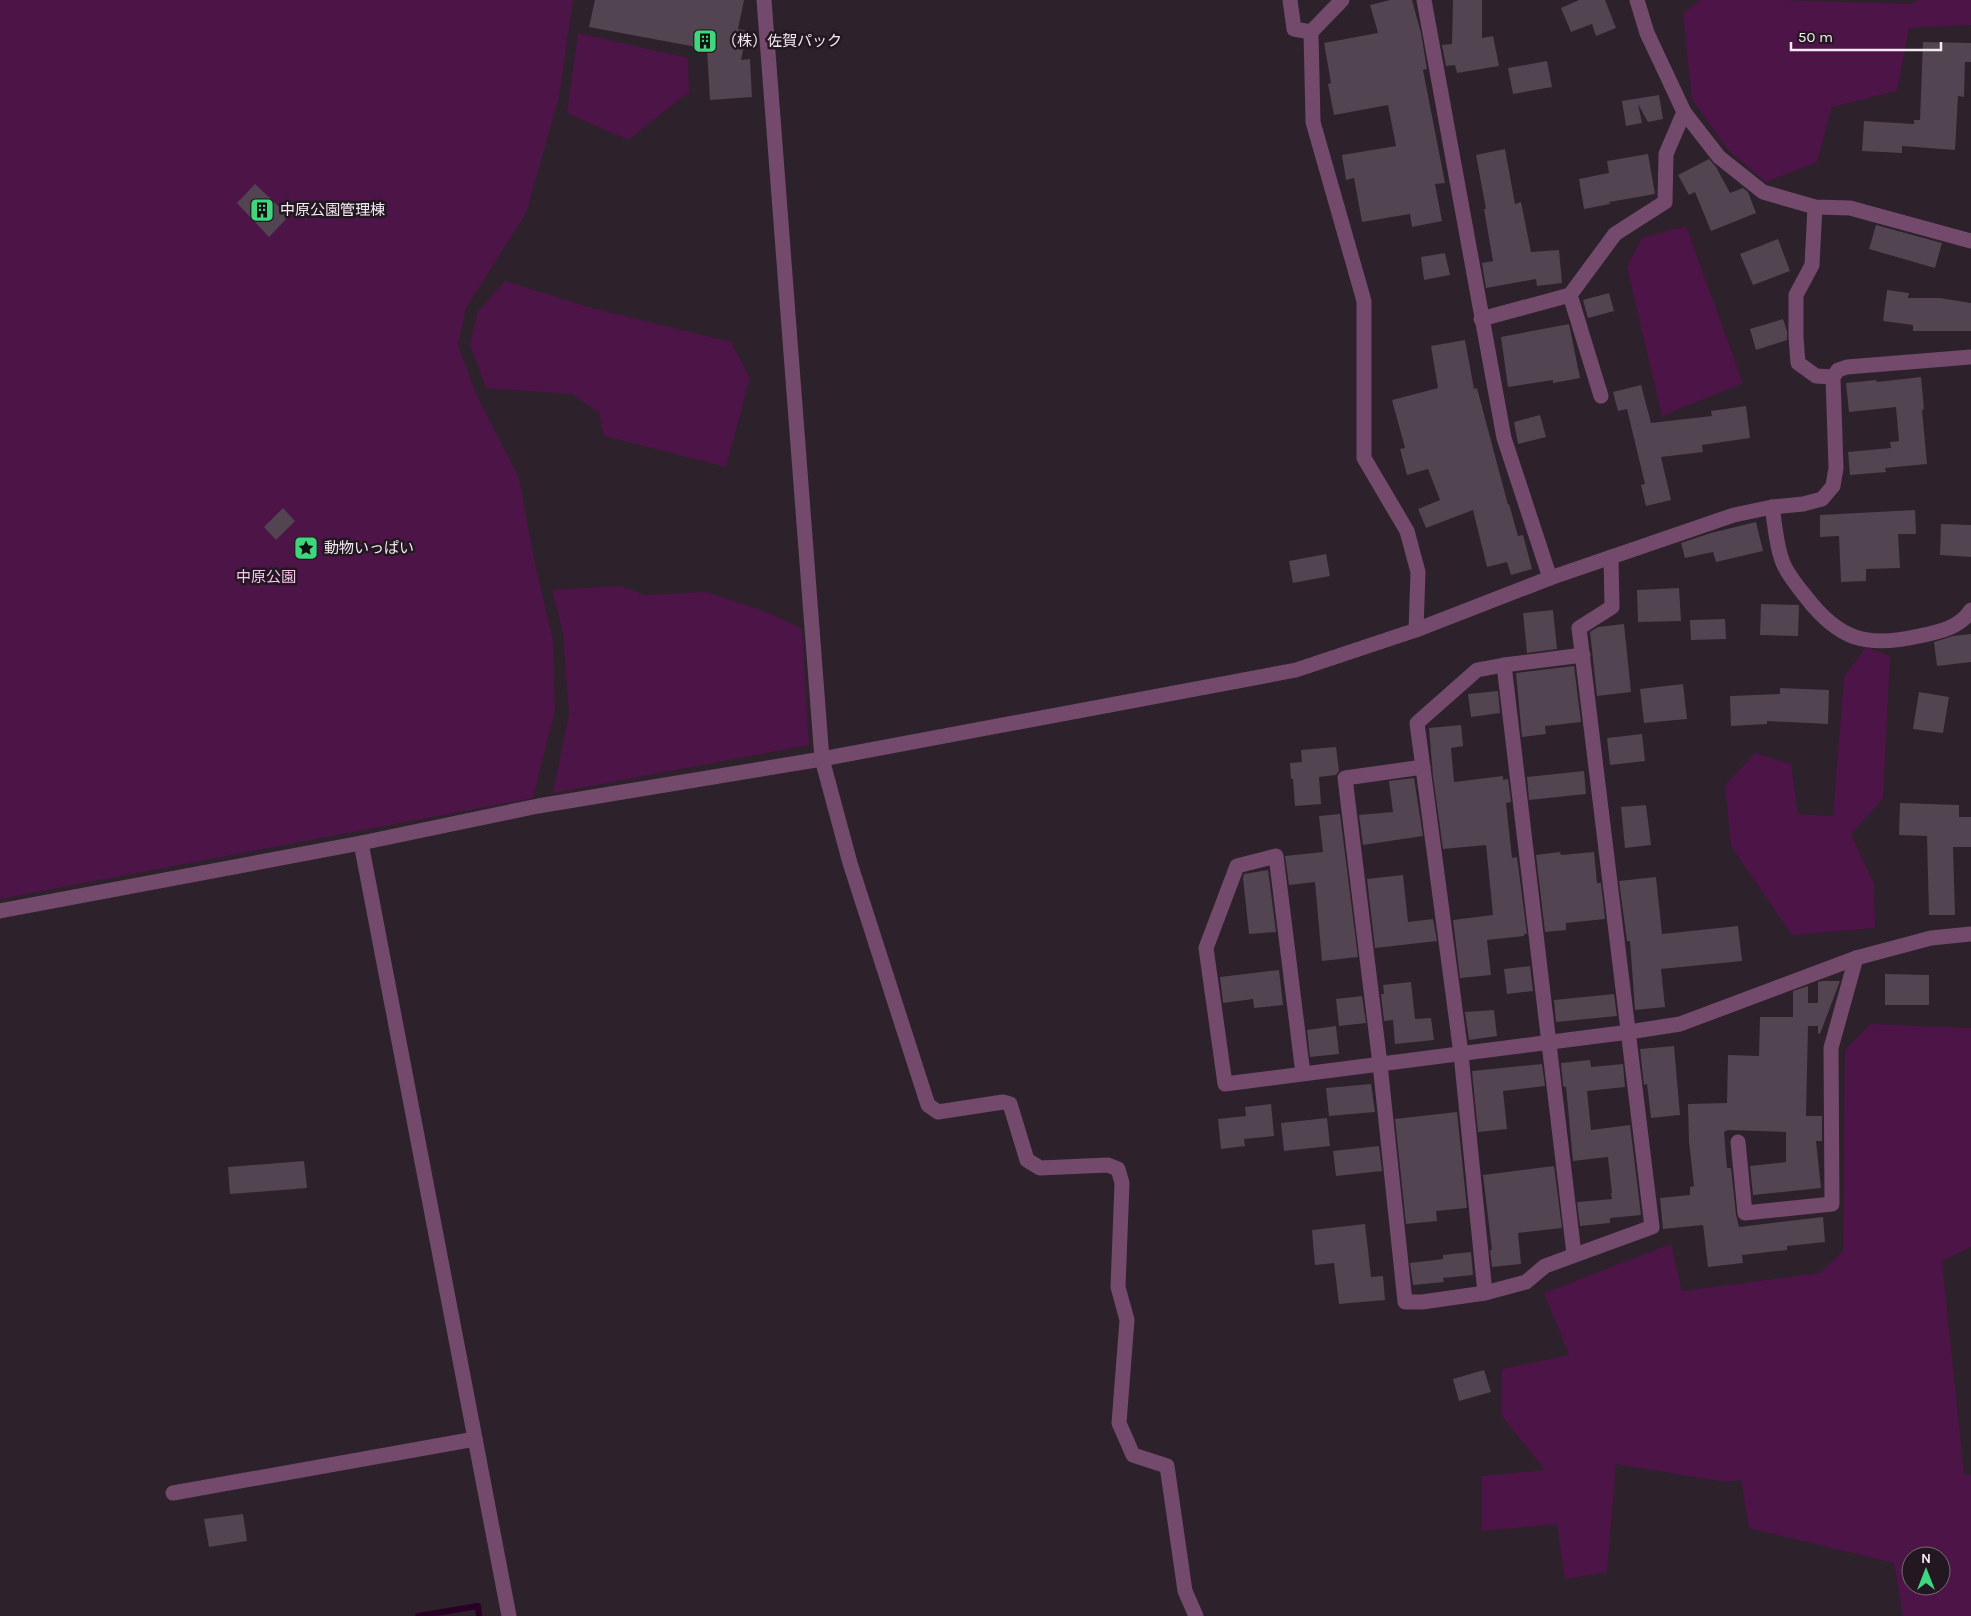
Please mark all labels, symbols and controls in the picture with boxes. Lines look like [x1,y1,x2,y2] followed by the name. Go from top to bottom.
[1791,20,1941,52] scale bar
[692,28,718,54] building icon: （株）佐賀パック
[1798,28,1833,46] text: 50 m
[722,32,842,50] place label: （株）佐賀パック
[249,197,275,223] building icon: 中原公園管理棟
[280,201,385,219] place label: 中原公園管理棟
[293,535,319,561] place icon: 動物いっぱい
[324,539,414,557] place label: 動物いっぱい
[236,568,296,586] park label: 中原公園
[1901,1546,1951,1596] north arrow
[1921,1550,1931,1567] text: N

